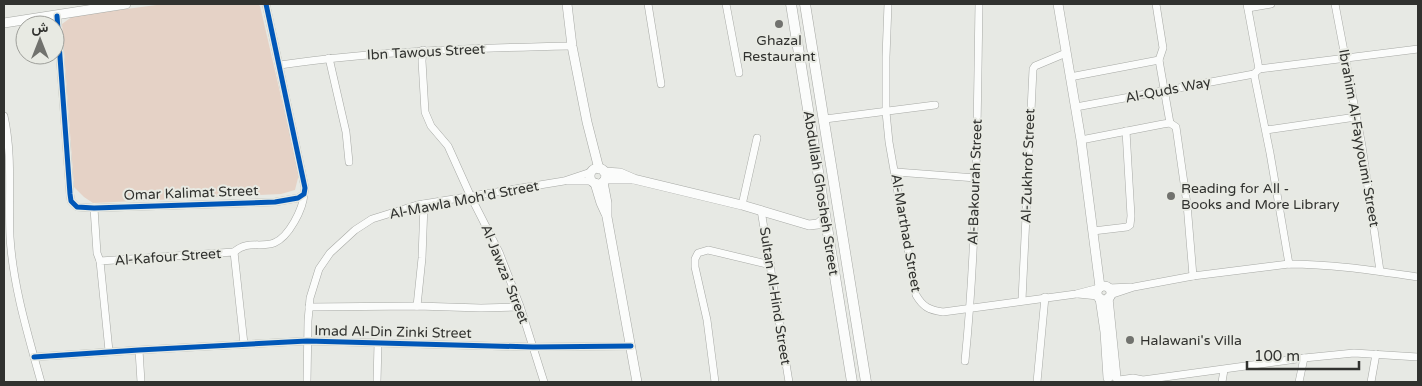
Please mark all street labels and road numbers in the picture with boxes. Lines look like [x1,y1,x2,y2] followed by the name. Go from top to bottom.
[366,40,486,64] street label: Ibn Tawous Street
[1335,48,1383,229] street label: Ibrahim Al-Fayyoumi Street
[1124,73,1213,107] street label: Al-Quds Way
[1017,108,1039,224] street label: Al-Zukhrof Street
[800,109,843,277] street label: Abdullah Ghosheh Street
[964,118,986,245] street label: Al-Bakourah Street
[887,173,925,294] street label: Al-Marthad Street
[388,177,541,223] street label: Al-Mawla Moh'd Street
[123,182,259,204] street label: Omar Kalimat Street
[477,222,533,327] street label: Al-Jawza' Street
[756,226,794,367] street label: Sultan Al-Hind Street
[114,245,223,269] street label: Al-Kafour Street
[314,322,473,342] street label: Imad Al-Din Zinki Street

